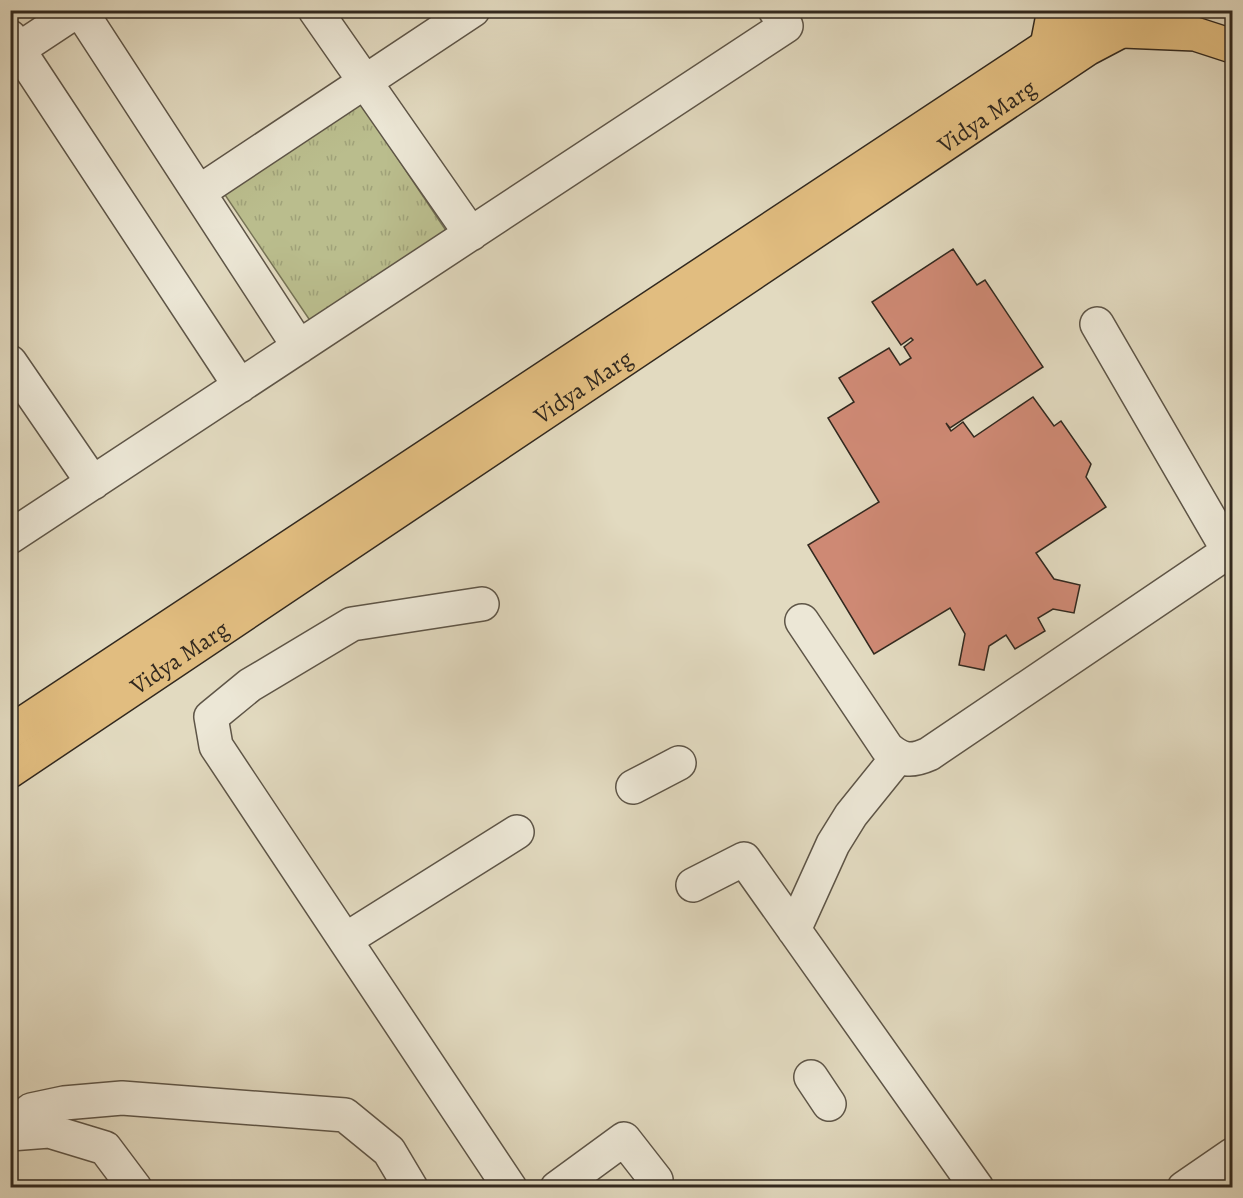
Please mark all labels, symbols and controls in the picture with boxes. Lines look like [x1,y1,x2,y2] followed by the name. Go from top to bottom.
[930,72,1042,161] street label: Vidya Marg
[527,342,639,432] street label: Vidya Marg
[123,613,235,702] street label: Vidya Marg

